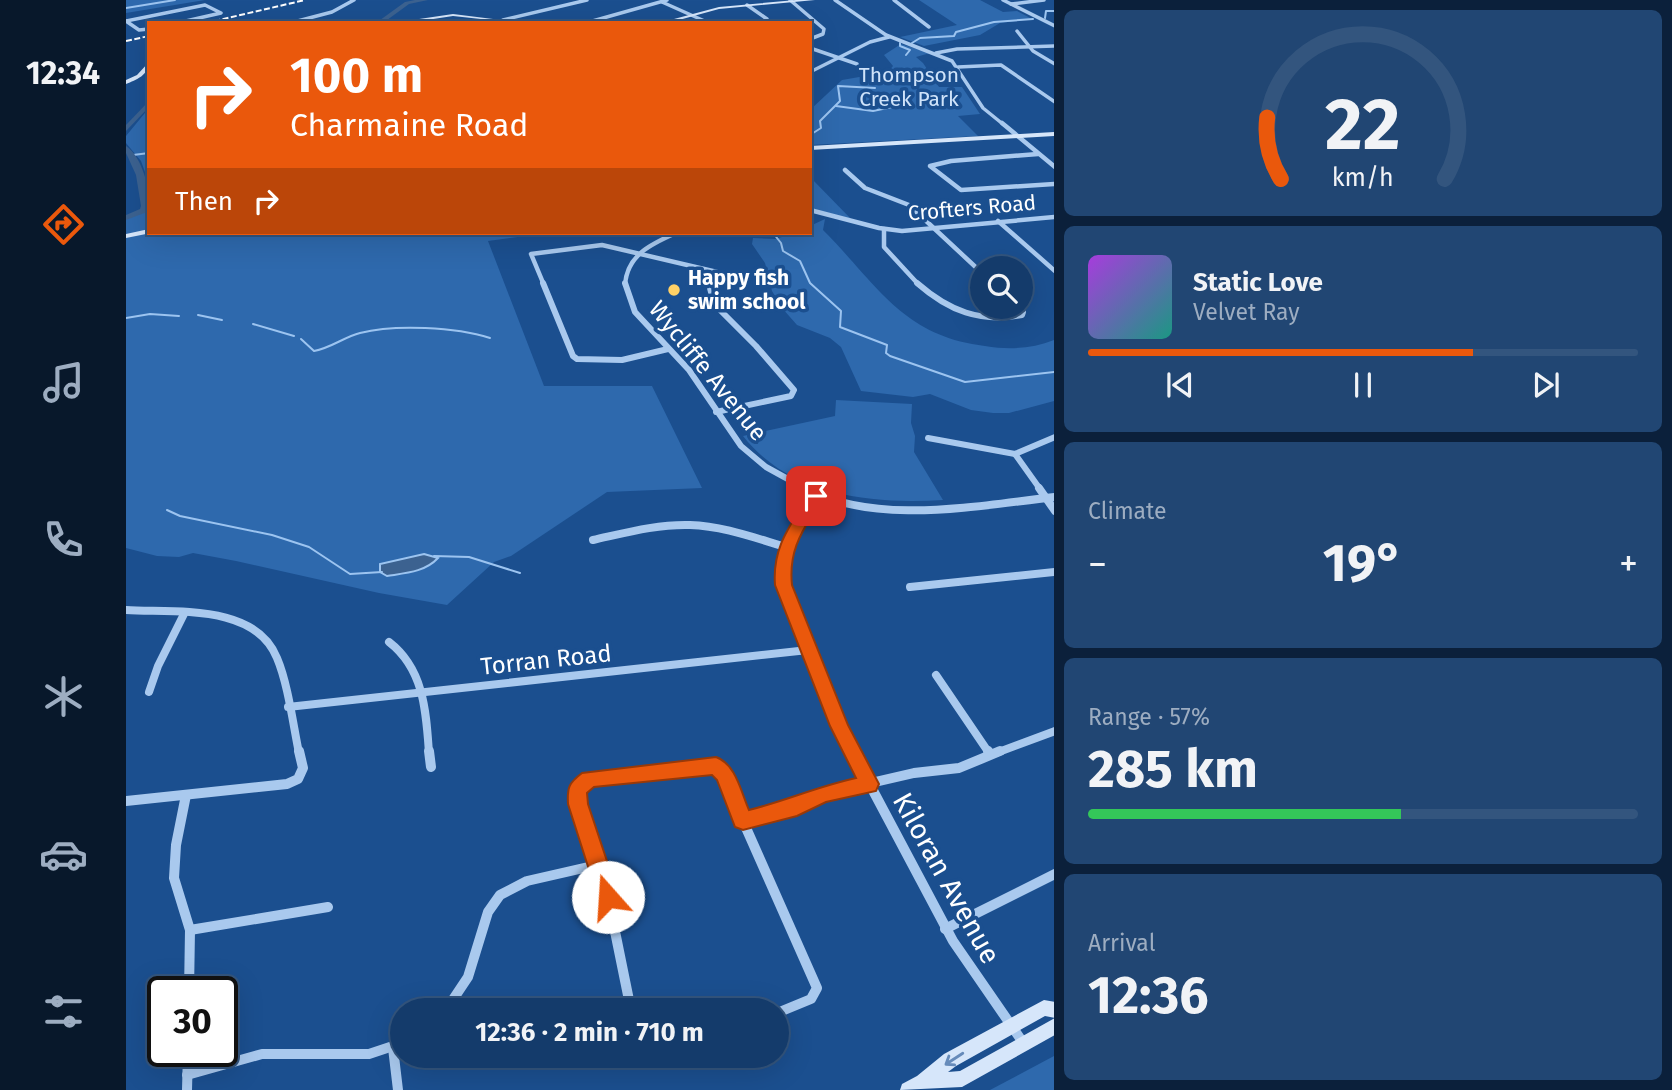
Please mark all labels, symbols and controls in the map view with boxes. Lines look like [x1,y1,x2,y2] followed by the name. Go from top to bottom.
[290,46,423,105] text: 100 m
[175,49,266,140] icon: right
[26,54,100,92] text: 12:34
[859,62,959,112] park label: Thompson Creek Park
[1325,81,1401,168] text: 22
[290,106,528,144] text: Charmaine Road
[1332,163,1394,193] text: km/h
[247,182,285,220] icon: right
[175,186,233,217] text: Then
[907,189,1037,227] street label: Crofters Road
[39,200,88,249] icon: directions
[970,256,1033,319] map controls
[970,256,1033,319] button: search
[688,265,806,315] place label: Happy fish swim school
[1193,267,1323,298] text: Static Love
[666,282,682,298] marker: Happy fish swim school
[643,295,773,447] street label: Wycliffe Avenue
[1193,298,1300,326] text: Velvet Ray
[39,358,88,407] icon: music
[1161,366,1199,404] icon: previous
[1344,366,1382,404] icon: pause
[1527,366,1565,404] icon: next
[786,466,846,526] pin
[797,477,835,515] icon: arrive
[1088,497,1167,525] text: Climate
[39,515,88,564] icon: phone
[1323,532,1403,595] text: 19°
[1088,541,1107,587] text: −
[1619,541,1638,587] text: +
[479,639,613,681] street label: Torran Road
[39,672,88,721] icon: climate
[1088,703,1210,731] text: Range · 57%
[1088,738,1258,801] text: 285 km
[886,787,1007,970] street label: Kiloran Avenue
[39,830,88,879] icon: car
[571,860,645,934] position arrow
[1088,929,1155,957] text: Arrival
[1088,964,1209,1027] text: 12:36
[147,976,238,1067] speed limit sign: 30
[39,987,88,1036] icon: filters
[475,1017,704,1048] text: 12:36 · 2 min · 710 m
[945,1052,965,1066] one-way arrow

